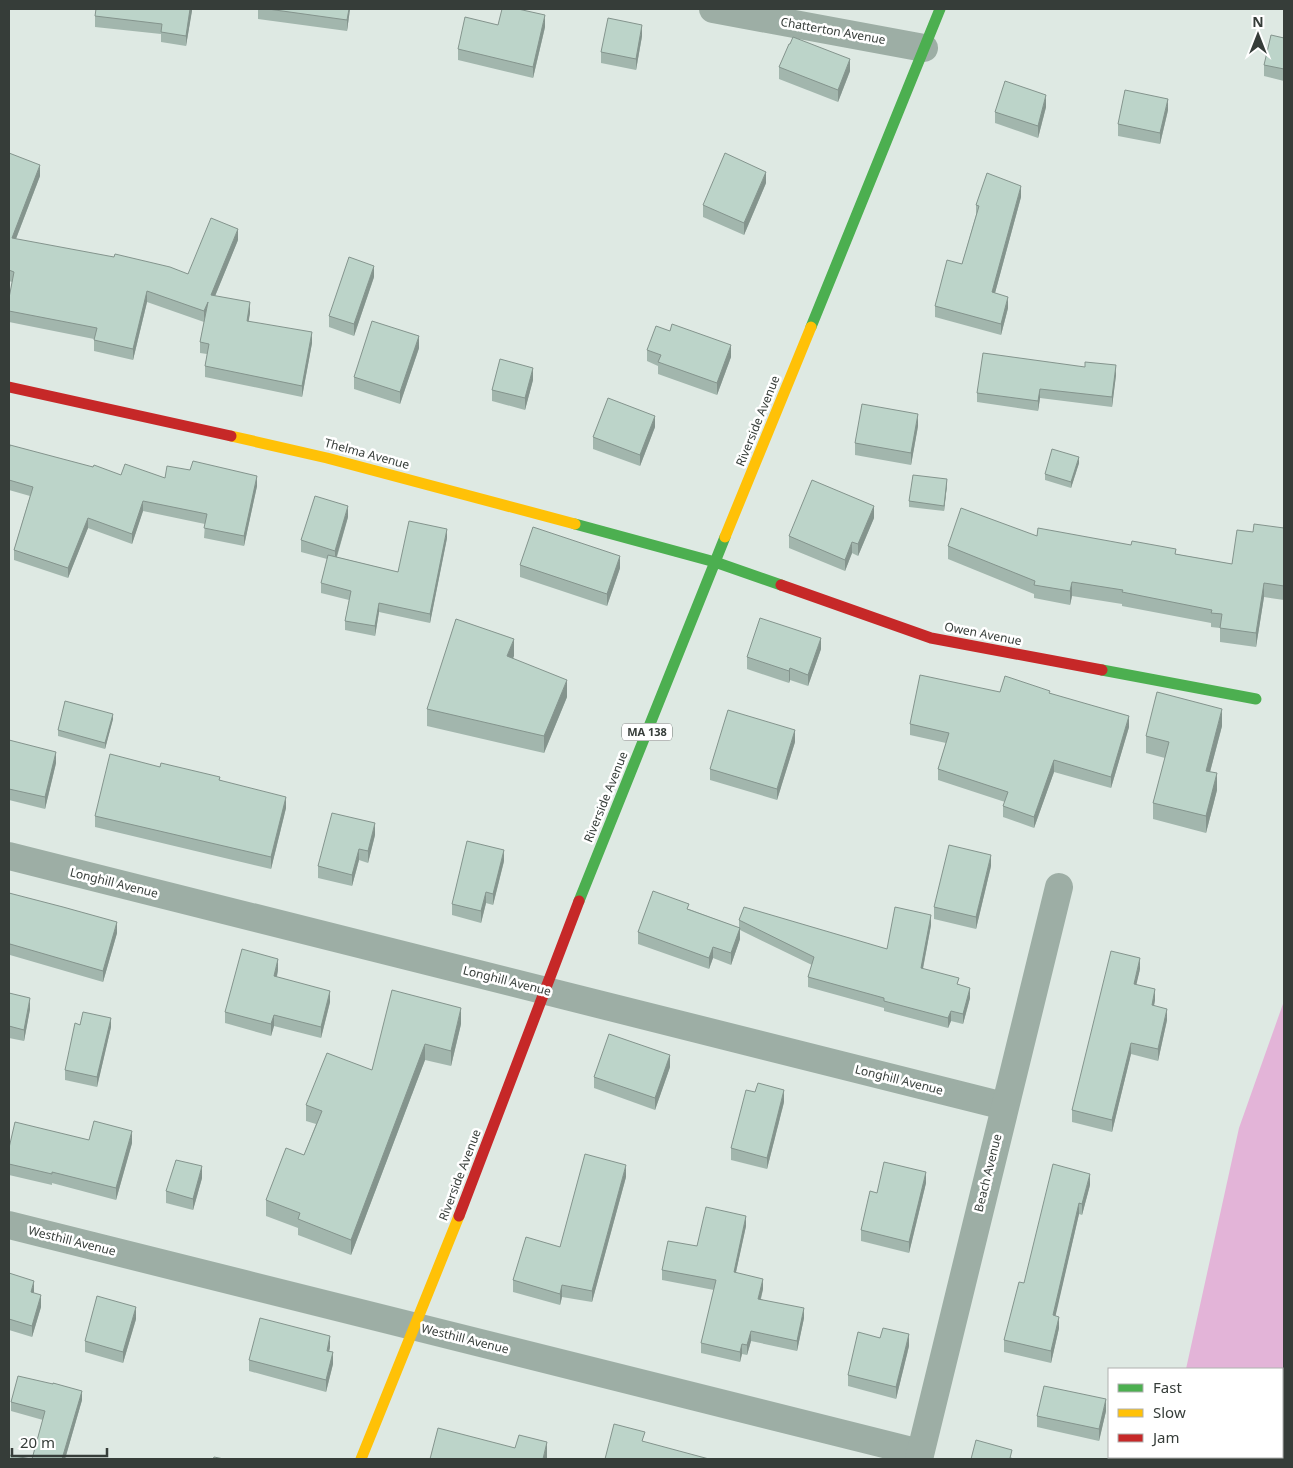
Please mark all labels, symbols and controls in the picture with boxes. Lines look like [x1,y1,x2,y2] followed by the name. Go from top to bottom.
[1233,10,1283,60] north arrow
[1252,12,1264,31] text: N
[779,13,887,48] street label: Chatterton Avenue
[732,373,784,469] street label: Riverside Avenue
[323,434,412,473] street label: Thelma Avenue
[943,618,1023,649] street label: Owen Avenue
[622,724,672,740] road number: MA 138
[580,749,632,845] street label: Riverside Avenue
[68,863,160,902] street label: Longhill Avenue
[461,961,553,1000] street label: Longhill Avenue
[853,1060,945,1099] street label: Longhill Avenue
[434,1126,485,1223] street label: Riverside Avenue
[970,1132,1005,1214] street label: Beach Avenue
[27,1221,118,1260] street label: Westhill Avenue
[420,1319,511,1358] street label: Westhill Avenue
[1108,1368,1283,1458] legend
[1153,1377,1182,1397] text: Fast
[1153,1402,1186,1422] text: Slow
[12,1426,108,1458] scale bar
[1151,1427,1180,1447] text: Jam
[20,1432,55,1452] text: 20 m

